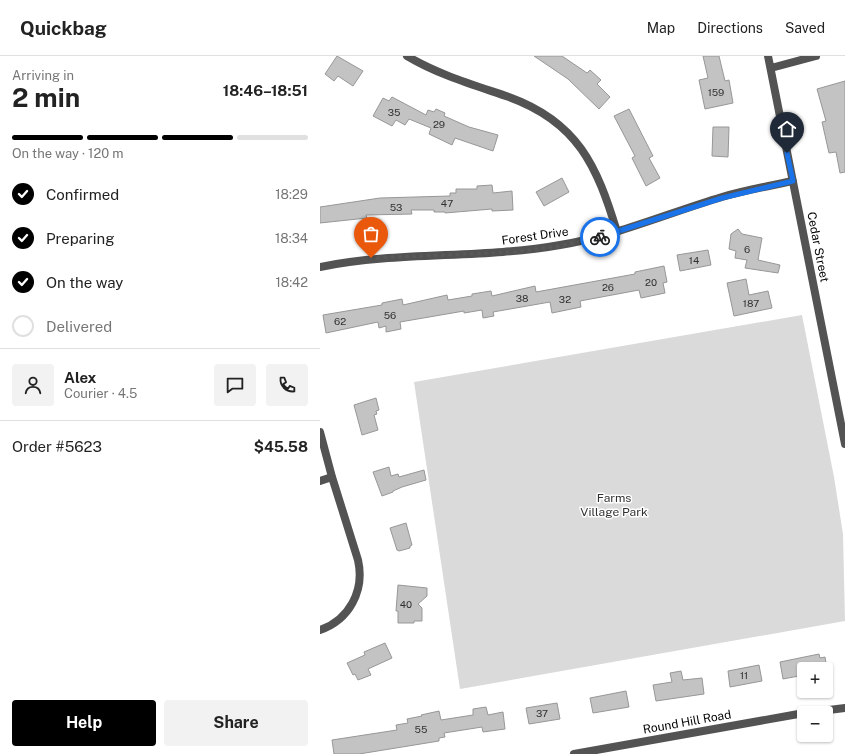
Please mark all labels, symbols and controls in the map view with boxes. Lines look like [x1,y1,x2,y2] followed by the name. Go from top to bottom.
[20,17,107,39] text: Quickbag
[647,20,675,36] text: Map
[697,20,763,36] text: Directions
[785,20,825,36] text: Saved
[12,68,74,83] text: Arriving in
[12,82,80,113] text: 2 min
[223,82,308,99] text: 18:46–18:51
[708,86,724,98] house number: 159
[388,106,400,118] house number: 35
[770,112,804,153] pin
[433,118,445,130] house number: 29
[776,118,798,140] icon: home
[12,146,124,161] text: On the way · 120 m
[12,183,34,205] icon: check
[46,186,119,203] text: Confirmed
[275,187,308,202] text: 18:29
[441,197,453,209] house number: 47
[390,201,402,213] house number: 53
[804,211,832,284] street label: Cedar Street
[354,217,388,258] pin
[580,217,620,257] courier
[360,223,382,245] icon: bag
[501,224,570,248] street label: Forest Drive
[589,226,611,248] icon: bike
[12,227,34,249] icon: check
[46,230,115,247] text: Preparing
[275,231,308,246] text: 18:34
[744,243,750,255] house number: 6
[689,254,699,266] house number: 14
[12,271,34,293] icon: check
[46,274,123,291] text: On the way
[276,275,308,290] text: 18:42
[645,276,657,288] house number: 20
[602,281,614,293] house number: 26
[516,292,528,304] house number: 38
[559,293,571,305] house number: 32
[743,297,759,309] house number: 187
[384,309,396,321] house number: 56
[334,315,346,327] house number: 62
[46,318,112,335] text: Delivered
[12,364,54,406] button: person
[214,364,256,406] button: chat
[266,364,308,406] button: phone
[64,369,96,386] text: Alex
[64,386,137,401] text: Courier · 4.5
[12,438,102,455] text: Order #5623
[254,438,308,455] text: $45.58
[580,491,648,519] park label: Farms Village Park
[400,598,412,610] house number: 40
[797,662,833,742] map controls
[797,662,833,698] button: +
[740,669,748,681] house number: 11
[12,700,156,746] button: Help
[164,700,308,746] button: Share
[797,706,833,742] button: −
[536,707,548,719] house number: 37
[642,707,732,737] street label: Round Hill Road
[415,723,427,735] house number: 55

